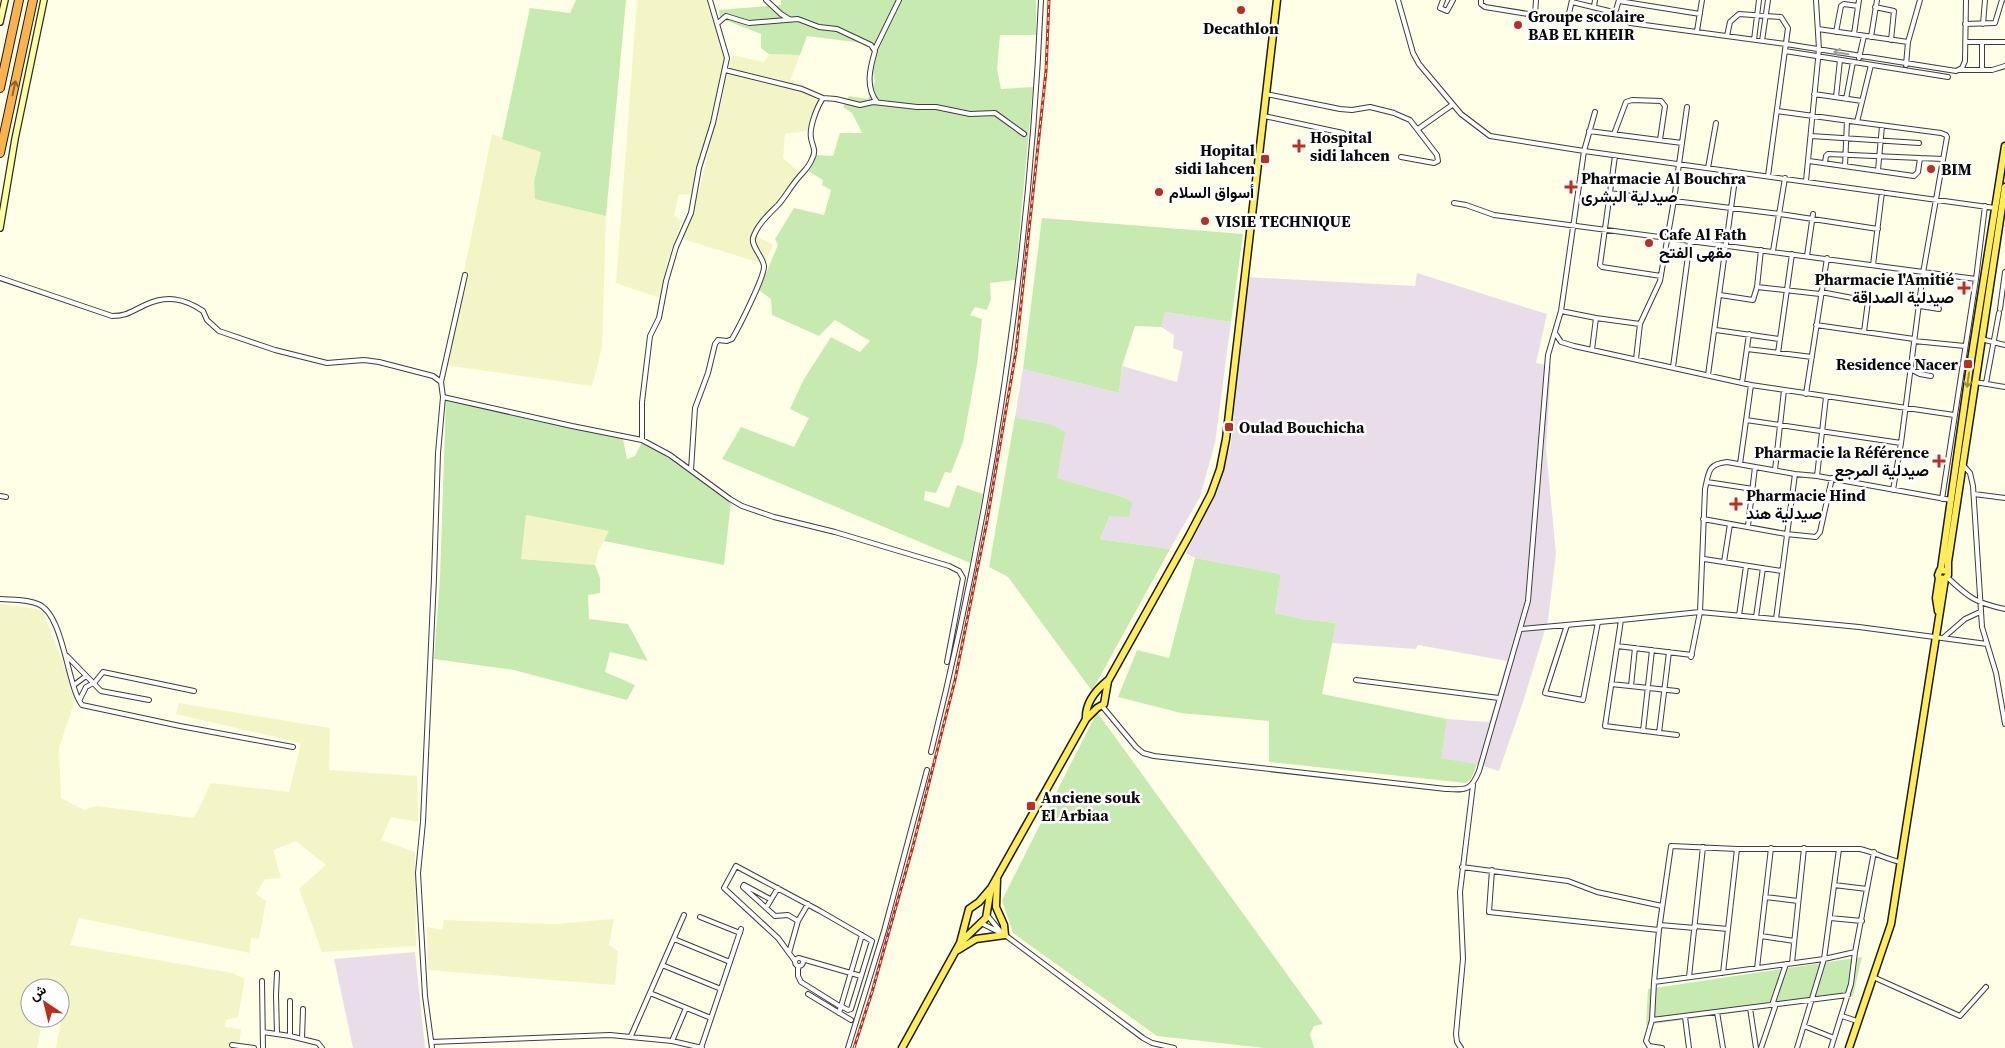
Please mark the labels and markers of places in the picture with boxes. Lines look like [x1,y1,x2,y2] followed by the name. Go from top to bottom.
[1235,4,1247,16] marker: Decathlon
[1528,5,1645,45] place label: Groupe scolaire BAB EL KHEIR
[1203,17,1279,39] place label: Decathlon
[1512,19,1524,31] marker: Groupe scolaire BAB EL KHEIR
[1310,126,1390,166] place label: Hospital sidi lahcen
[1175,139,1255,179] place label: Hopital sidi lahcen
[1292,139,1306,153] marker: Hospital sidi lahcen
[1259,153,1271,165] marker: Hopital sidi lahcen
[1941,158,1972,180] place label: BIM
[1925,163,1937,175] marker: BIM
[1581,167,1746,207] place label: Pharmacie Al Bouchra صيدلية البشرى
[1169,181,1254,203] place label: أسواق السلام
[1565,181,1577,193] marker: Pharmacie Al Bouchra صيدلية البشرى
[1153,186,1165,198] marker: أسواق السلام
[1215,210,1351,232] place label: VISIE TECHNIQUE
[1199,215,1211,227] marker: VISIE TECHNIQUE
[1659,223,1747,264] place label: Cafe Al Fath مقهى الفتح
[1643,237,1655,249] marker: Cafe Al Fath مقهى الفتح
[1815,268,1954,308] place label: Pharmacie l'Amitié صيدلية الصداقة
[1958,282,1970,294] marker: Pharmacie l'Amitié صيدلية الصداقة
[1836,353,1959,375] place label: Residence Nacer
[1962,358,1974,370] marker: Residence Nacer
[1239,416,1365,438] place label: Oulad Bouchicha
[1223,421,1235,433] marker: Oulad Bouchicha
[1754,441,1929,482] place label: Pharmacie la Référence صيدلية المرجع
[1933,455,1945,467] marker: Pharmacie la Référence صيدلية المرجع
[1746,484,1866,524] place label: Pharmacie Hind صيدلية هند
[1730,498,1742,510] marker: Pharmacie Hind صيدلية هند
[1041,786,1141,826] place label: Anciene souk El Arbiaa
[1025,800,1037,812] marker: Anciene souk El Arbiaa

